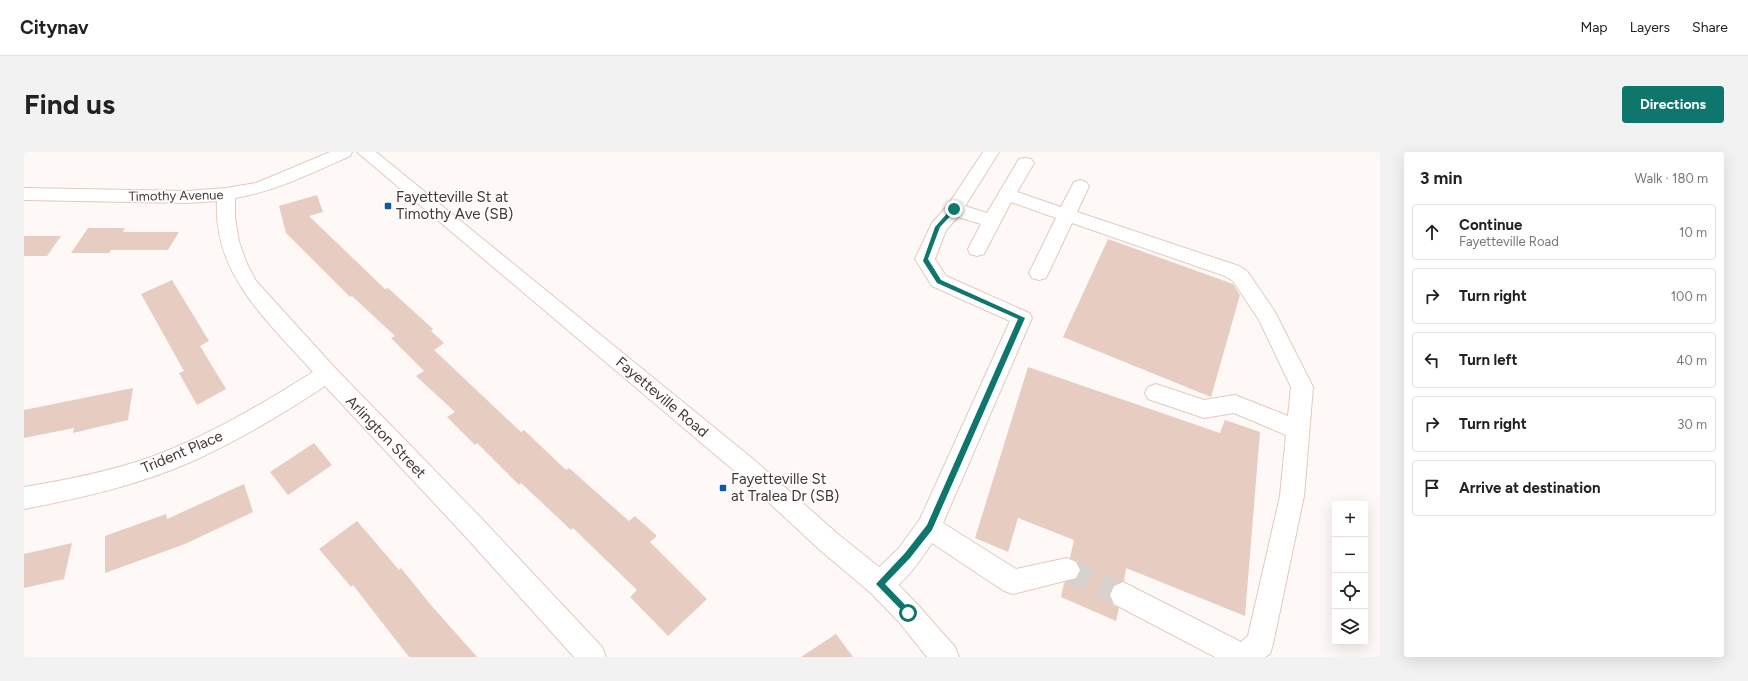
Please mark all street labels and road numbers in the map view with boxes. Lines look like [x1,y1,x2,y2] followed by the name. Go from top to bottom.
[128,187,224,204] street label: Timothy Avenue
[612,353,712,441] street label: Fayetteville Road
[342,392,430,482] street label: Arlington Street
[139,427,225,477] street label: Trident Place

